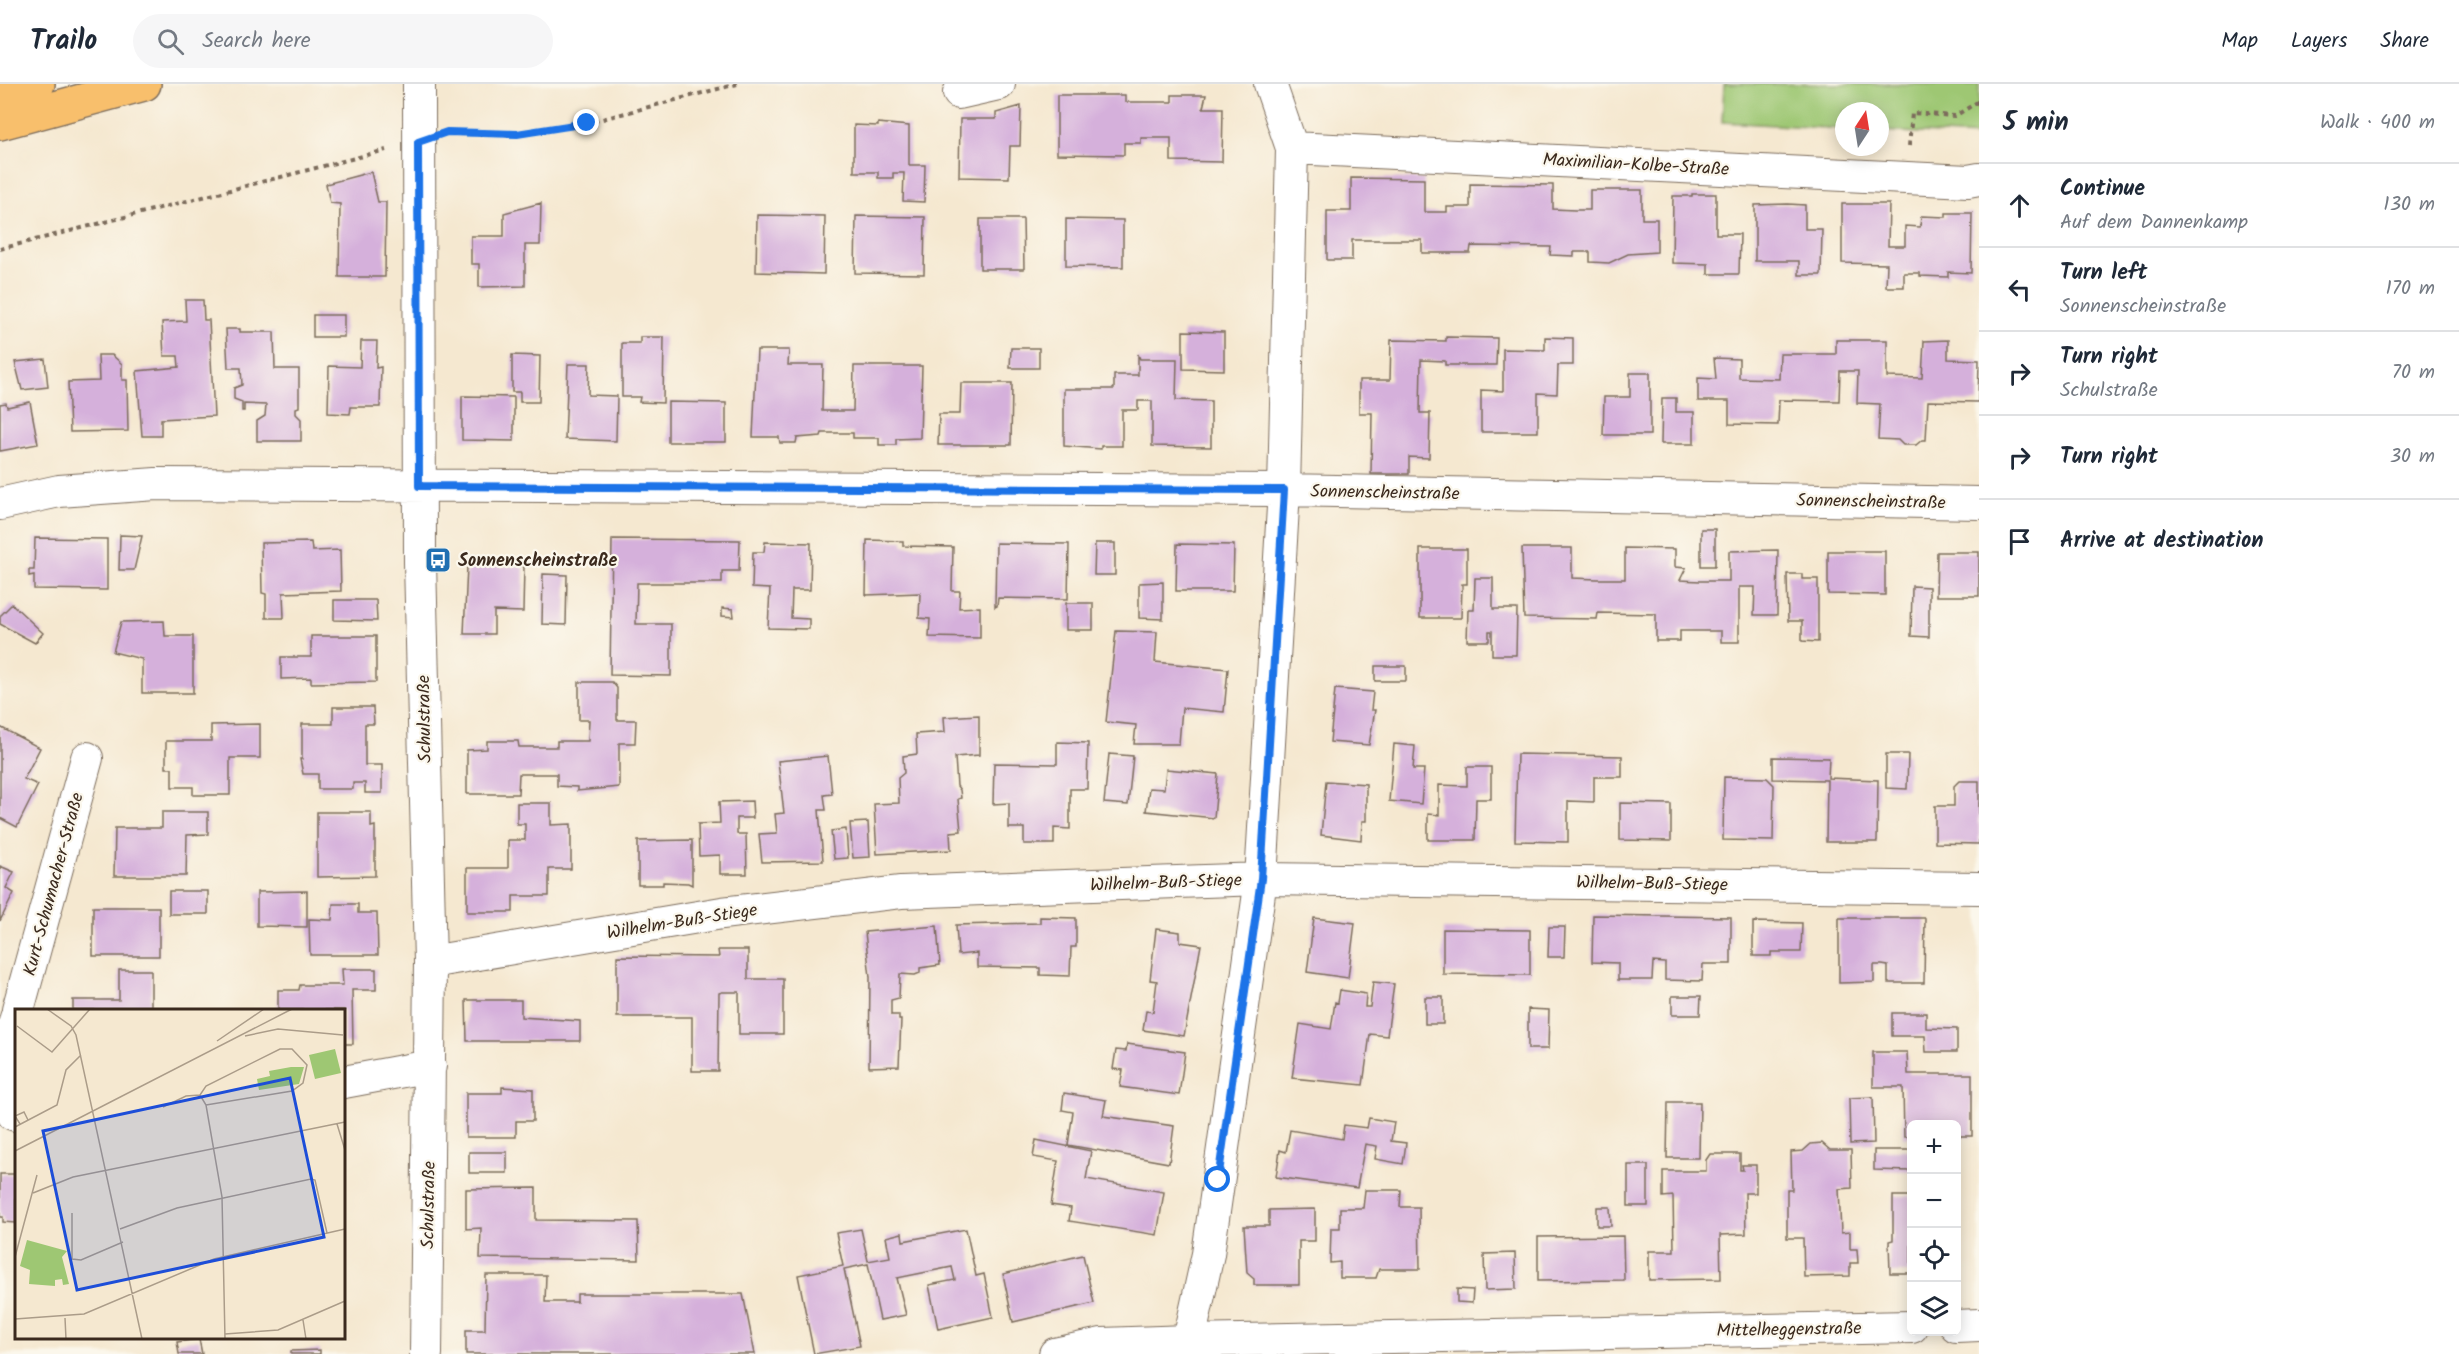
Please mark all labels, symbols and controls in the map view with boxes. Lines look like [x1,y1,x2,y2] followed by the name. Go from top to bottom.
[133,14,553,68] search box
[30,19,97,64] text: Trailo
[202,24,311,59] text: Search here
[154,25,187,58] icon: search
[2221,25,2258,58] text: Map
[2291,25,2347,58] text: Layers
[2380,25,2429,58] text: Share
[1835,102,1889,156] north arrow
[2003,102,2069,144] text: 5 min
[2320,107,2435,139] text: Walk · 400 m
[573,109,599,135] route end
[1542,146,1730,185] street label: Maximilian-Kolbe-Straße
[2060,172,2145,207] text: Continue
[2003,189,2036,222] icon: ahead
[2383,189,2435,221] text: 130 m
[2060,207,2248,239] text: Auf dem Dannenkamp
[2060,256,2147,291] text: Turn left
[2003,273,2036,306] icon: left
[2386,273,2435,305] text: 170 m
[2060,291,2226,323] text: Sonnenscheinstraße
[2060,340,2158,375] text: Turn right
[2003,357,2036,390] icon: right
[2392,357,2435,389] text: 70 m
[2060,375,2158,407] text: Schulstraße
[2060,440,2158,475] text: Turn right
[2003,441,2036,474] icon: right
[2390,441,2435,473] text: 30 m
[1310,478,1460,509] street label: Sonnenscheinstraße
[1796,487,1946,518] street label: Sonnenscheinstraße
[2060,524,2263,559] text: Arrive at destination
[2003,525,2036,558] icon: arrive
[423,545,453,575] bus stop icon: Sonnenscheinstraße
[458,547,618,576] place label: Sonnenscheinstraße
[410,675,441,763] street label: Schulstraße
[16,790,93,979] street label: Kurt-Schumacher-Straße
[1090,866,1243,901] street label: Wilhelm-Buß-Stiege
[1576,869,1728,900] street label: Wilhelm-Buß-Stiege
[605,896,760,949] street label: Wilhelm-Buß-Stiege
[15,1009,345,1339] inset map
[1907,1120,1961,1336] map controls
[1907,1120,1961,1174] button: +
[414,1161,445,1249] street label: Schulstraße
[1204,1166,1230,1192] route start
[1907,1174,1961,1228] button: −
[1907,1228,1961,1282] button: locate
[1907,1282,1961,1336] button: layers
[1716,1315,1862,1346] street label: Mittelheggenstraße

